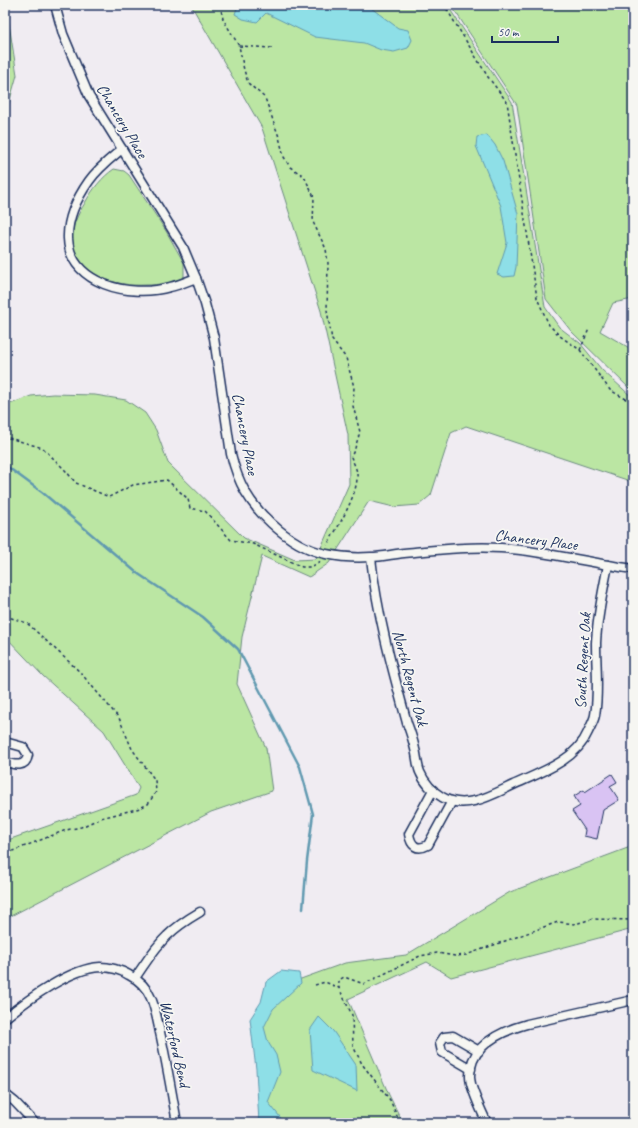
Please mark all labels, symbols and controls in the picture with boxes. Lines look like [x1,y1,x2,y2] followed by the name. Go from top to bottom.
[492,18,558,44] scale bar
[498,24,520,40] text: 50 m
[92,80,153,163] street label: Chancery Place
[227,391,263,478] street label: Chancery Place
[494,525,580,555] street label: Chancery Place
[570,611,596,710] street label: South Regent Oak
[388,628,433,729] street label: North Regent Oak
[155,999,195,1092] street label: Waterford Bend

